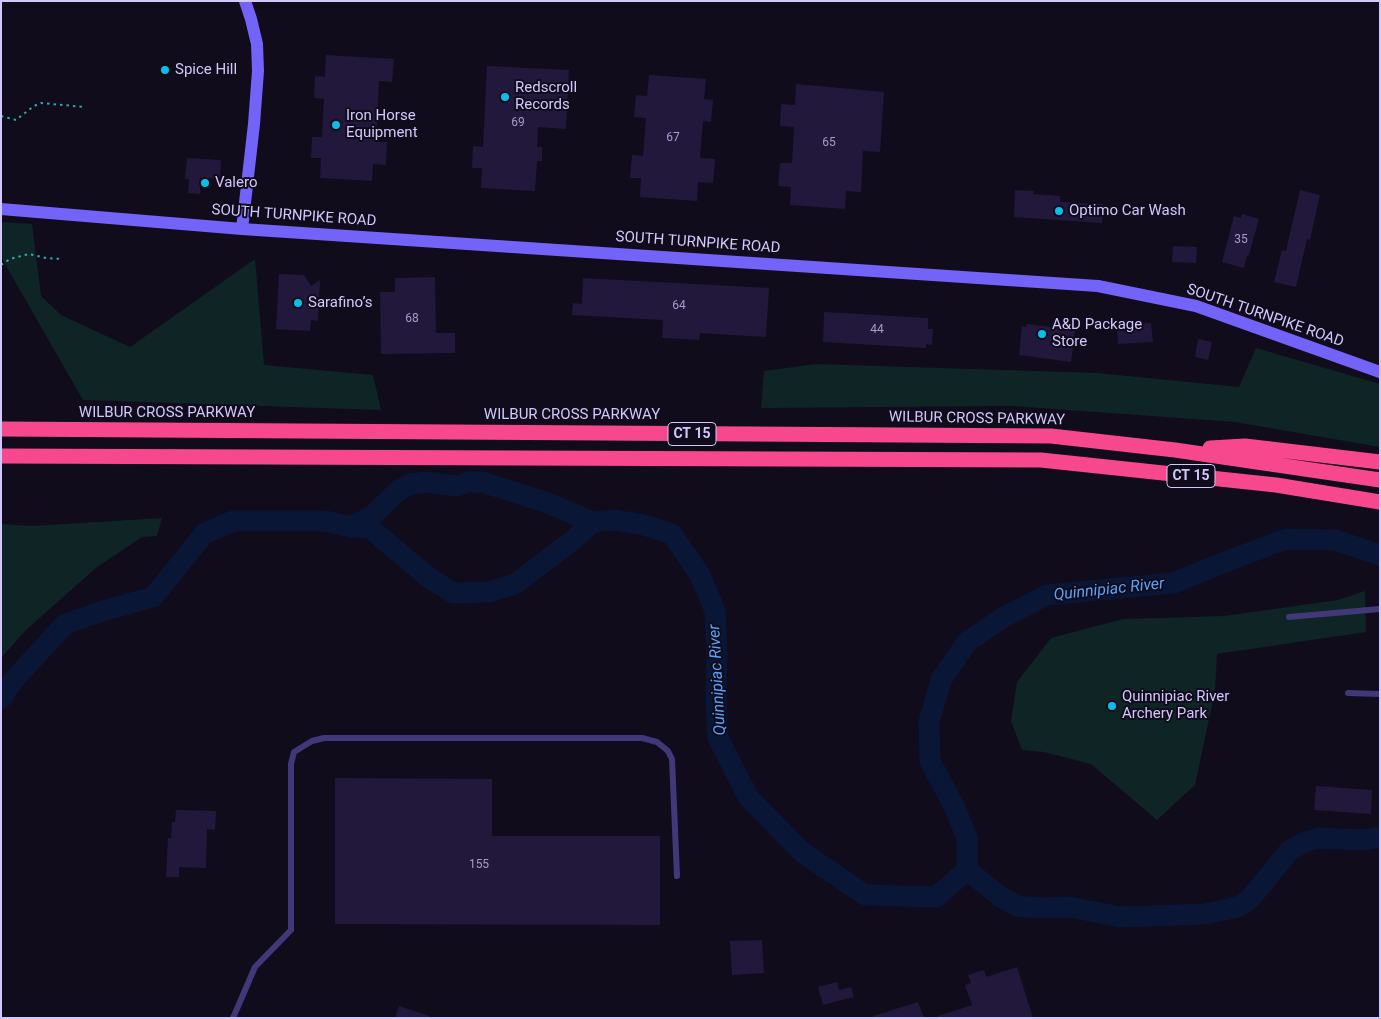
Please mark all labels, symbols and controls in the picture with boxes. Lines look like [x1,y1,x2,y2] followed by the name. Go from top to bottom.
[175,61,237,79] place label: Spice Hill
[159,64,171,76] marker: Spice Hill
[515,79,577,114] place label: Redscroll Records
[499,91,511,103] marker: Redscroll Records
[346,107,418,142] place label: Iron Horse Equipment
[511,116,525,130] house number: 69
[330,119,342,131] marker: Iron Horse Equipment
[666,131,680,145] house number: 67
[822,136,836,150] house number: 65
[215,174,257,192] place label: Valero
[199,177,211,189] marker: Valero
[211,201,377,231] street label: SOUTH TURNPIKE ROAD
[1069,202,1186,220] place label: Optimo Car Wash
[1053,205,1065,217] marker: Optimo Car Wash
[615,228,781,258] street label: SOUTH TURNPIKE ROAD
[1234,233,1248,247] house number: 35
[1184,281,1346,351] street label: SOUTH TURNPIKE ROAD
[308,294,373,312] place label: Sarafino’s
[292,297,304,309] marker: Sarafino’s
[672,299,686,313] house number: 64
[405,312,419,326] house number: 68
[1052,316,1142,351] place label: A&D Package Store
[870,323,884,337] house number: 44
[1036,328,1048,340] marker: A&D Package Store
[79,404,255,422] street label: WILBUR CROSS PARKWAY
[484,406,660,424] street label: WILBUR CROSS PARKWAY
[889,408,1065,430] street label: WILBUR CROSS PARKWAY
[668,422,716,446] road number: CT 15
[1167,464,1215,488] road number: CT 15
[1053,575,1165,605] water label: Quinnipiac River
[706,624,730,736] water label: Quinnipiac River
[1122,688,1229,723] place label: Quinnipiac River Archery Park
[1106,700,1118,712] marker: Quinnipiac River Archery Park
[469,858,489,872] house number: 155

